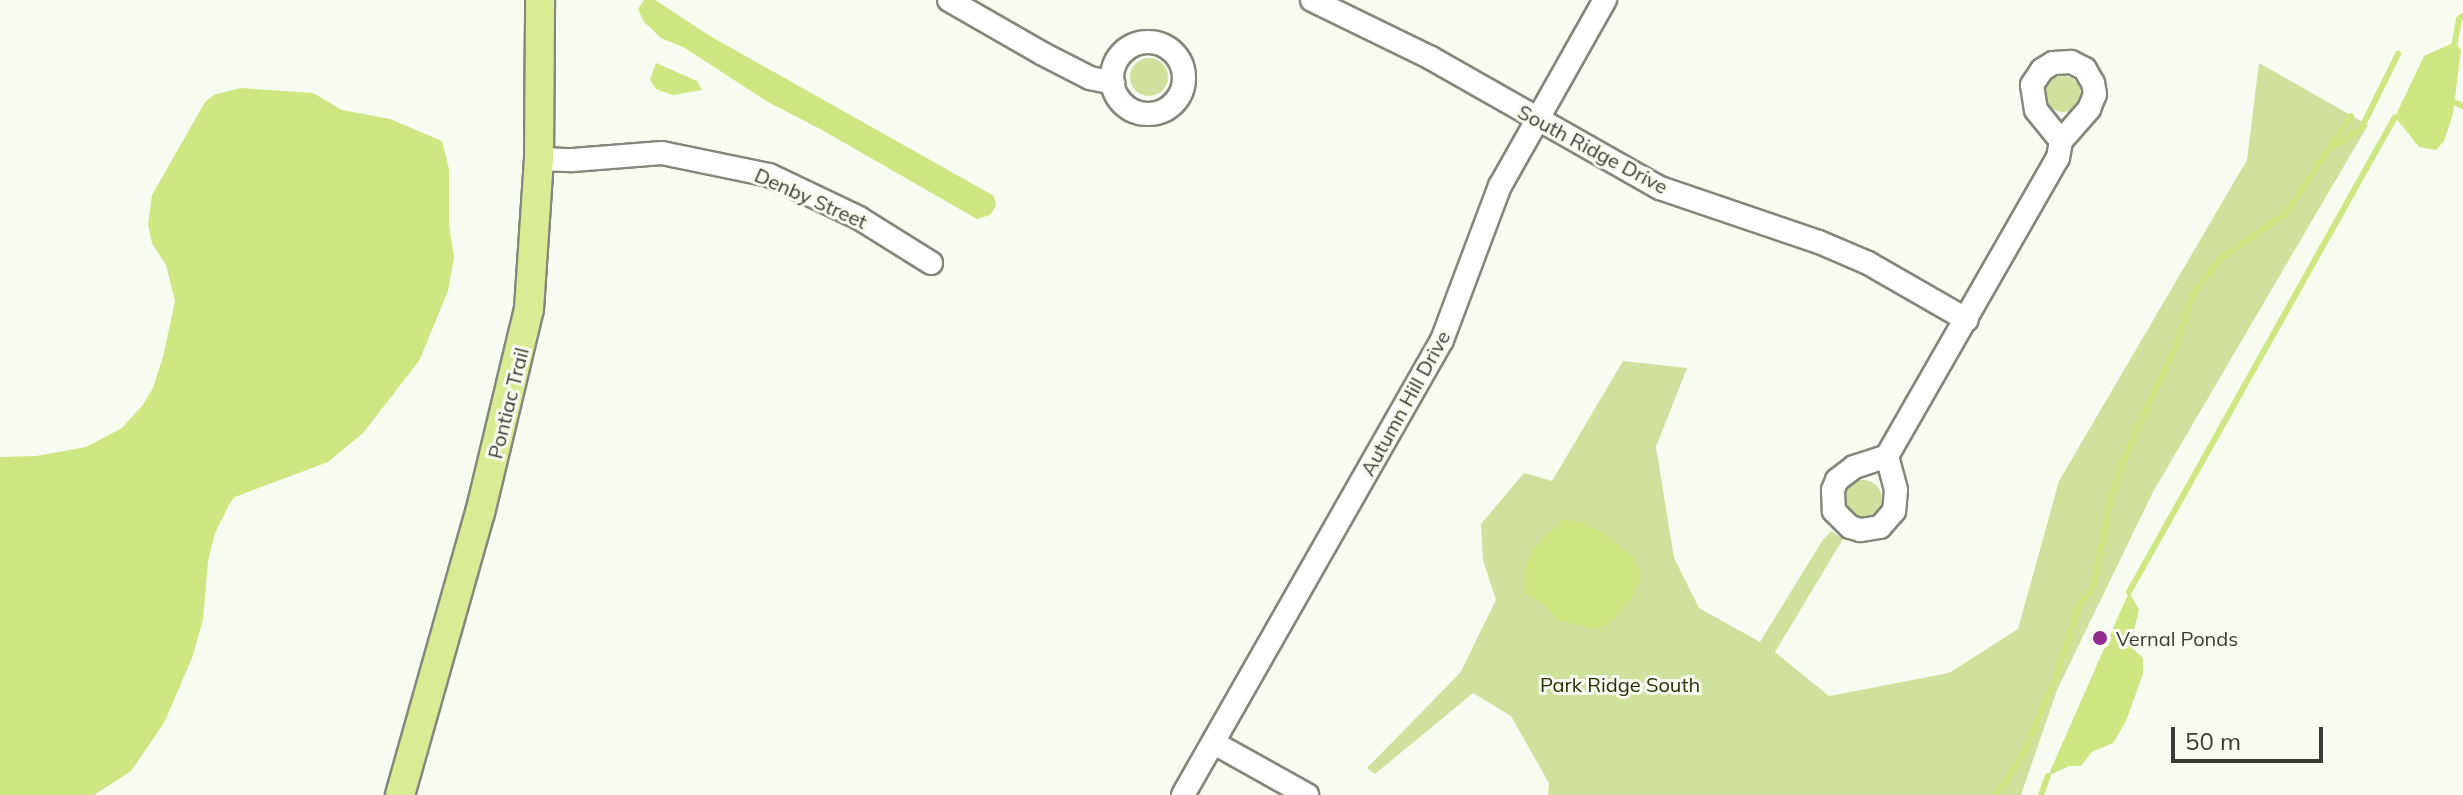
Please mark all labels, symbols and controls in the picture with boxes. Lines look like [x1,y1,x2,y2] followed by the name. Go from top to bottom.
[1514,99,1672,199] street label: South Ridge Drive
[751,163,871,233] street label: Denby Street
[1355,326,1455,480] street label: Autumn Hill Drive
[483,345,533,461] street label: Pontiac Trail
[2116,626,2238,650] place label: Vernal Ponds
[2091,629,2109,647] marker: Vernal Ponds
[1540,672,1700,696] park label: Park Ridge South
[2175,711,2327,761] scale bar
[2185,726,2241,756] text: 50 m

